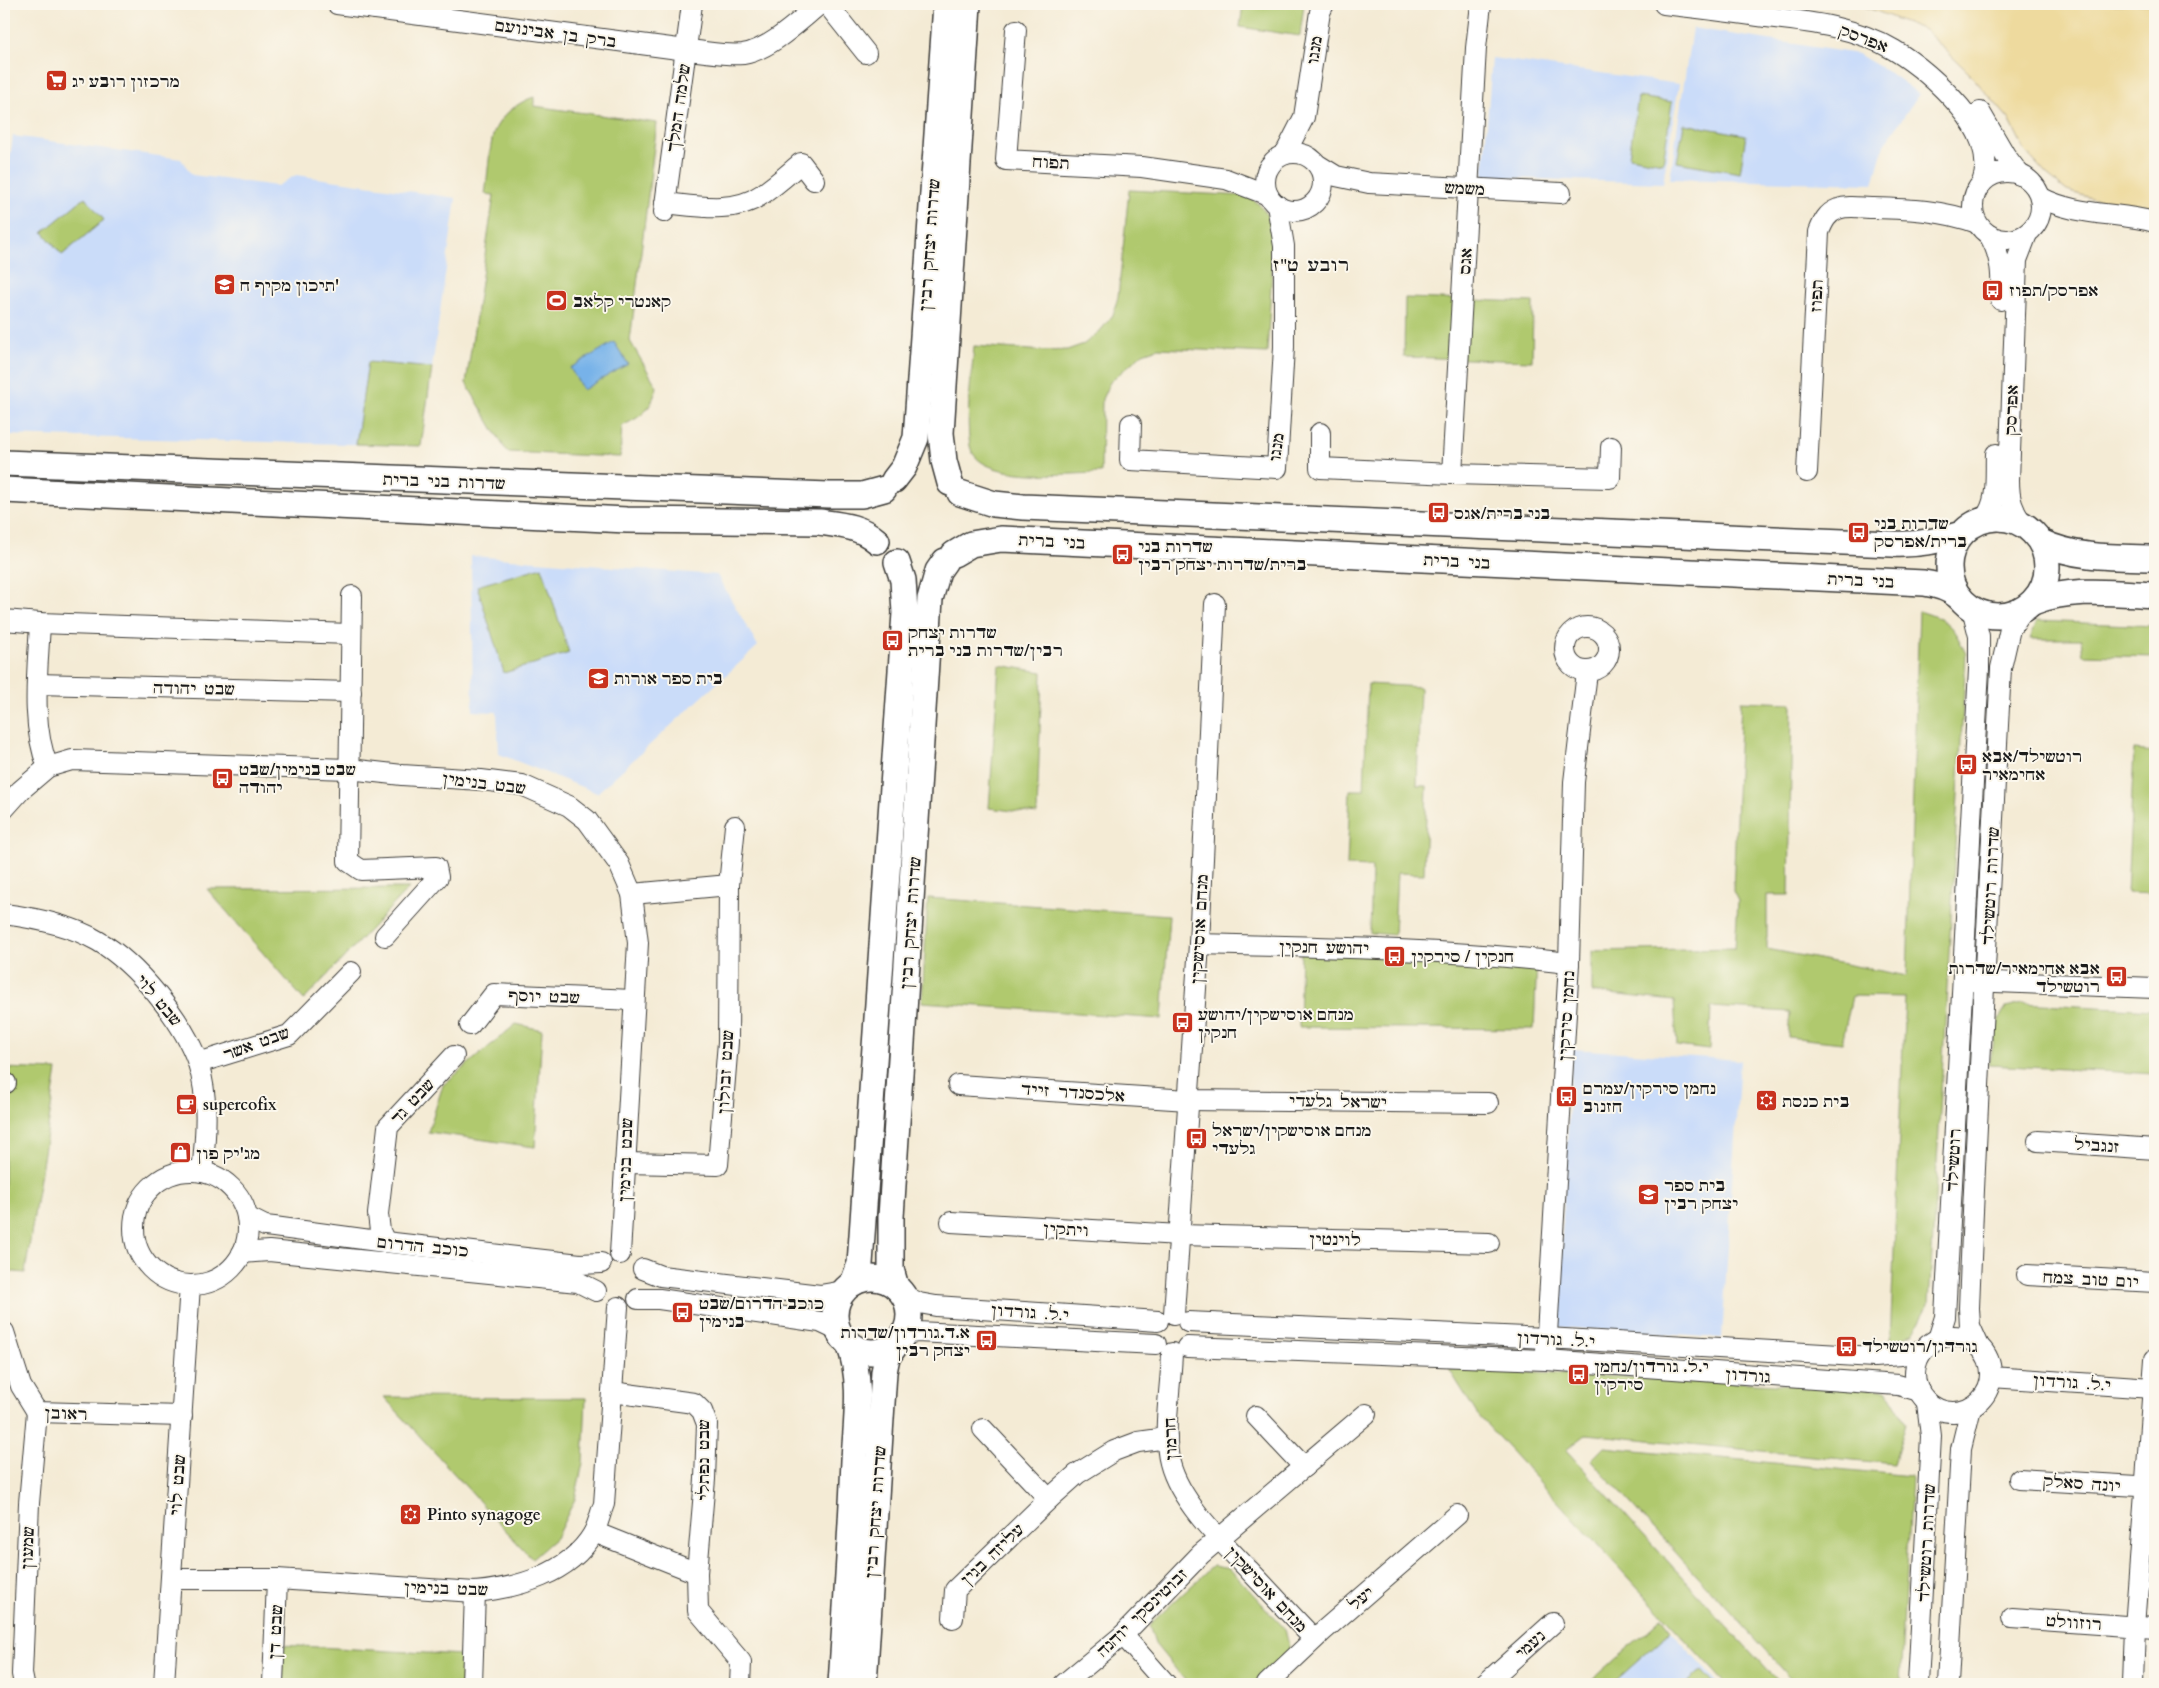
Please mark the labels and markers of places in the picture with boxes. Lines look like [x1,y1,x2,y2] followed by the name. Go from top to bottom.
[44,69,68,93] supermarket icon: מרכזון רובע יג
[72,71,180,93] place label: מרכזון רובע יג
[212,273,236,297] school or university icon: תיכון מקיף ח'
[240,275,339,297] place label: תיכון מקיף ח'
[1981,278,2005,302] bus stop icon: אפרסק/תפוז
[2009,280,2098,302] place label: אפרסק/תפוז
[545,289,569,313] sports icon: קאנטרי קלאב
[573,291,671,313] place label: קאנטרי קלאב
[1426,501,1450,525] bus stop icon: בני ברית/אגס
[1454,503,1551,525] place label: בני ברית/אגס
[1874,513,1967,553] place label: שדרות בני ברית/אפרסק
[1846,520,1870,544] bus stop icon: שדרות בני ברית/אפרסק
[1138,536,1307,576] place label: שדרות בני ברית/שדרות יצחק רבין
[1110,543,1134,567] bus stop icon: שדרות בני ברית/שדרות יצחק רבין
[908,622,1063,662] place label: שדרות יצחק רבין/שדרות בני ברית
[880,629,904,653] bus stop icon: שדרות יצחק רבין/שדרות בני ברית
[586,666,610,690] school or university icon: בית ספר אורות
[614,668,723,690] place label: בית ספר אורות
[1982,746,2082,786] place label: רוטשילד/אבא אחימאיר
[1954,753,1978,777] bus stop icon: רוטשילד/אבא אחימאיר
[239,759,356,799] place label: שבט בנימין/שבט יהודה
[211,766,235,790] bus stop icon: שבט בנימין/שבט יהודה
[1383,944,1407,968] bus stop icon: חנקין / סירקין
[1411,946,1514,968] place label: חנקין / סירקין
[1948,958,2100,998] place label: אבא אחימאיר/שדרות רוטשילד
[2104,965,2128,989] bus stop icon: אבא אחימאיר/שדרות רוטשילד
[1198,1004,1354,1044] place label: מנחם אוסישקין/יהושע חנקין
[1170,1011,1194,1035] bus stop icon: מנחם אוסישקין/יהושע חנקין
[1583,1078,1716,1118] place label: נחמן סירקין/עמרם חזנוב
[1555,1085,1579,1109] bus stop icon: נחמן סירקין/עמרם חזנוב
[1754,1089,1778,1113] synagogue icon: בית כנסת
[1782,1091,1850,1113] place label: בית כנסת
[175,1092,199,1116] cafe icon: supercofix
[203,1094,277,1116] place label: supercofix
[1212,1120,1372,1160] place label: מנחם אוסישקין/ישראל גלעדי
[1184,1127,1208,1151] bus stop icon: מנחם אוסישקין/ישראל גלעדי
[168,1141,192,1165] shop icon: מג'יק פון
[196,1143,260,1165] place label: מג'יק פון
[1664,1175,1738,1215] place label: בית ספר יצחק רבין
[1636,1182,1660,1206] school or university icon: בית ספר יצחק רבין
[699,1293,824,1333] place label: כוכב הדרום/שבט בנימין
[671,1300,695,1324] bus stop icon: כוכב הדרום/שבט בנימין
[841,1322,970,1362] place label: א.ד.גורדון/שדרות יצחק רבין
[974,1329,998,1353] bus stop icon: א.ד.גורדון/שדרות יצחק רבין
[1834,1334,1858,1358] bus stop icon: גורדון/רוטשילד
[1862,1336,1978,1358] place label: גורדון/רוטשילד
[1594,1356,1709,1396] place label: י.ל. גורדון/נחמן סירקין
[1566,1363,1590,1387] bus stop icon: י.ל. גורדון/נחמן סירקין
[399,1502,423,1526] synagogue icon: Pinto synagoge
[427,1504,541,1526] place label: Pinto synagoge

